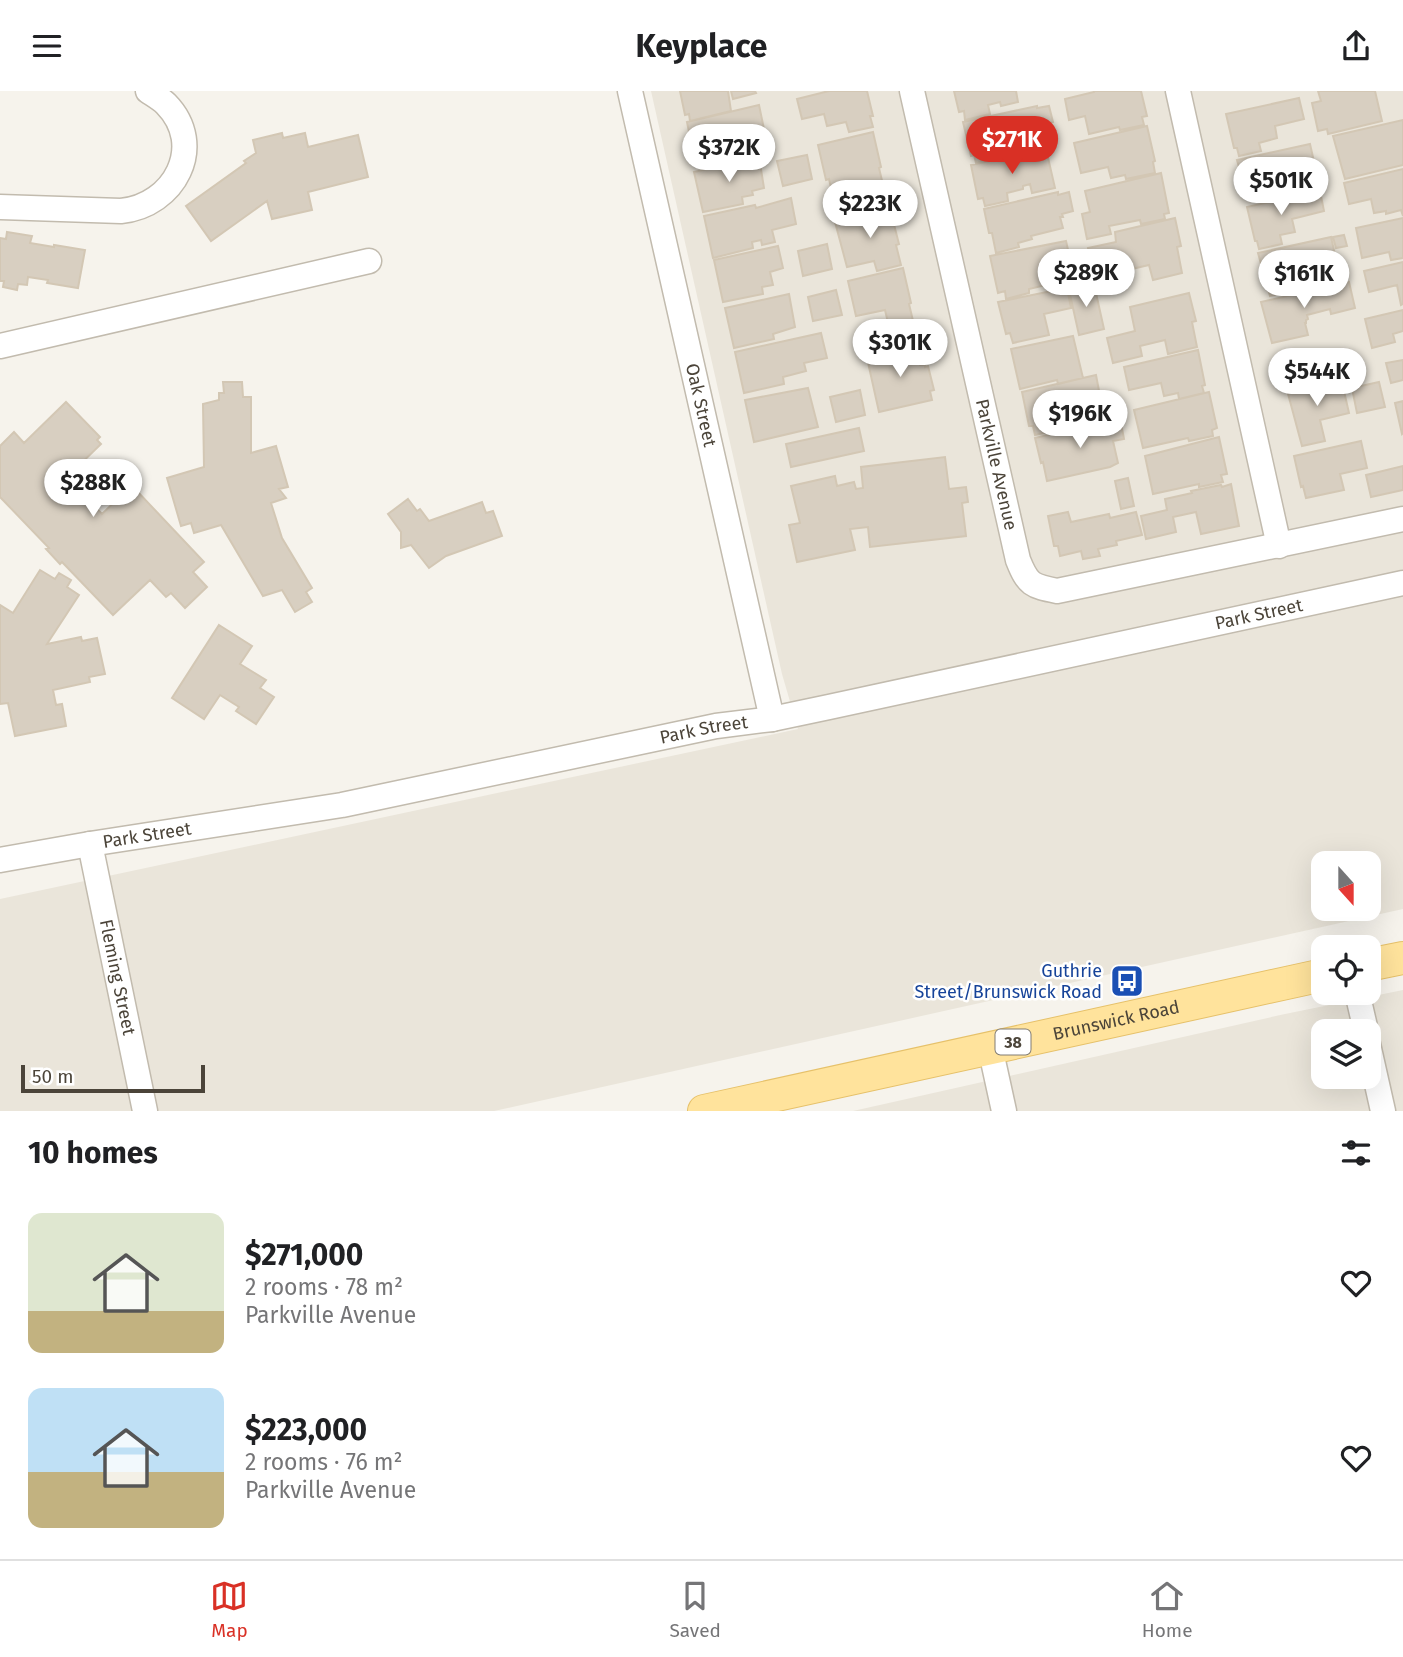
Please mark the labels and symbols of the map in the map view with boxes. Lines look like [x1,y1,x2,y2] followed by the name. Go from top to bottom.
[963,116,1061,176] pin: $271K
[680,125,778,184] pin: $372K
[1232,157,1330,217] pin: $501K
[821,181,919,240] pin: $223K
[1037,249,1135,309] pin: $289K
[1255,251,1353,310] pin: $161K
[851,320,949,379] pin: $301K
[1268,349,1366,408] pin: $544K
[681,361,721,449] street label: Oak Street
[1031,391,1129,450] pin: $196K
[971,397,1022,532] street label: Parkville Avenue
[44,459,142,519] pin: $288K
[1213,594,1305,634] street label: Park Street
[658,711,749,749] street label: Park Street
[101,817,193,853] street label: Park Street
[1311,851,1381,921] north arrow
[95,917,140,1038] street label: Fleming Street
[915,960,1102,1003] place label: Guthrie Street/Brunswick Road
[1108,962,1146,1000] bus stop icon: Guthrie Street/Brunswick Road
[1051,996,1182,1045] street label: Brunswick Road
[996,1030,1030,1055] road number: 38
[21,1062,205,1094] scale bar

